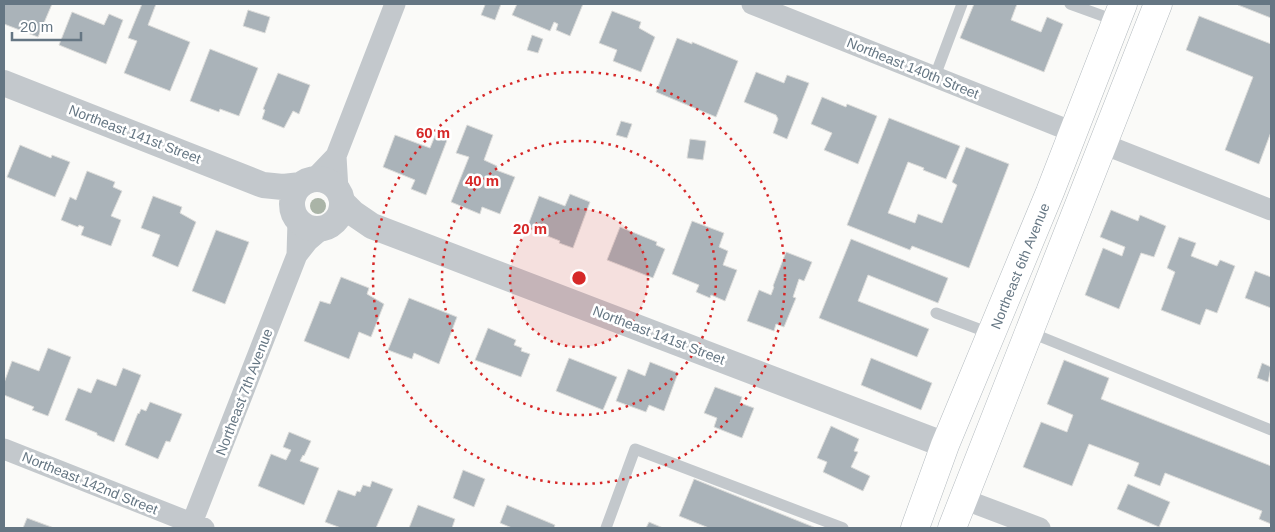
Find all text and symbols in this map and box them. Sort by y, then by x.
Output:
scale bar [12,10,81,42]
text: 20 m [20,18,53,35]
street label: Northeast 140th Street [845,34,981,102]
street label: Northeast 141st Street [67,101,203,167]
text: 60 m [416,124,450,141]
text: 40 m [465,172,499,189]
street label: Northeast 6th Avenue [987,201,1053,331]
text: 20 m [513,220,547,237]
centre of rings [570,269,588,287]
street label: Northeast 141st Street [591,302,727,368]
street label: Northeast 7th Avenue [212,326,276,458]
street label: Northeast 142nd Street [20,448,160,518]

